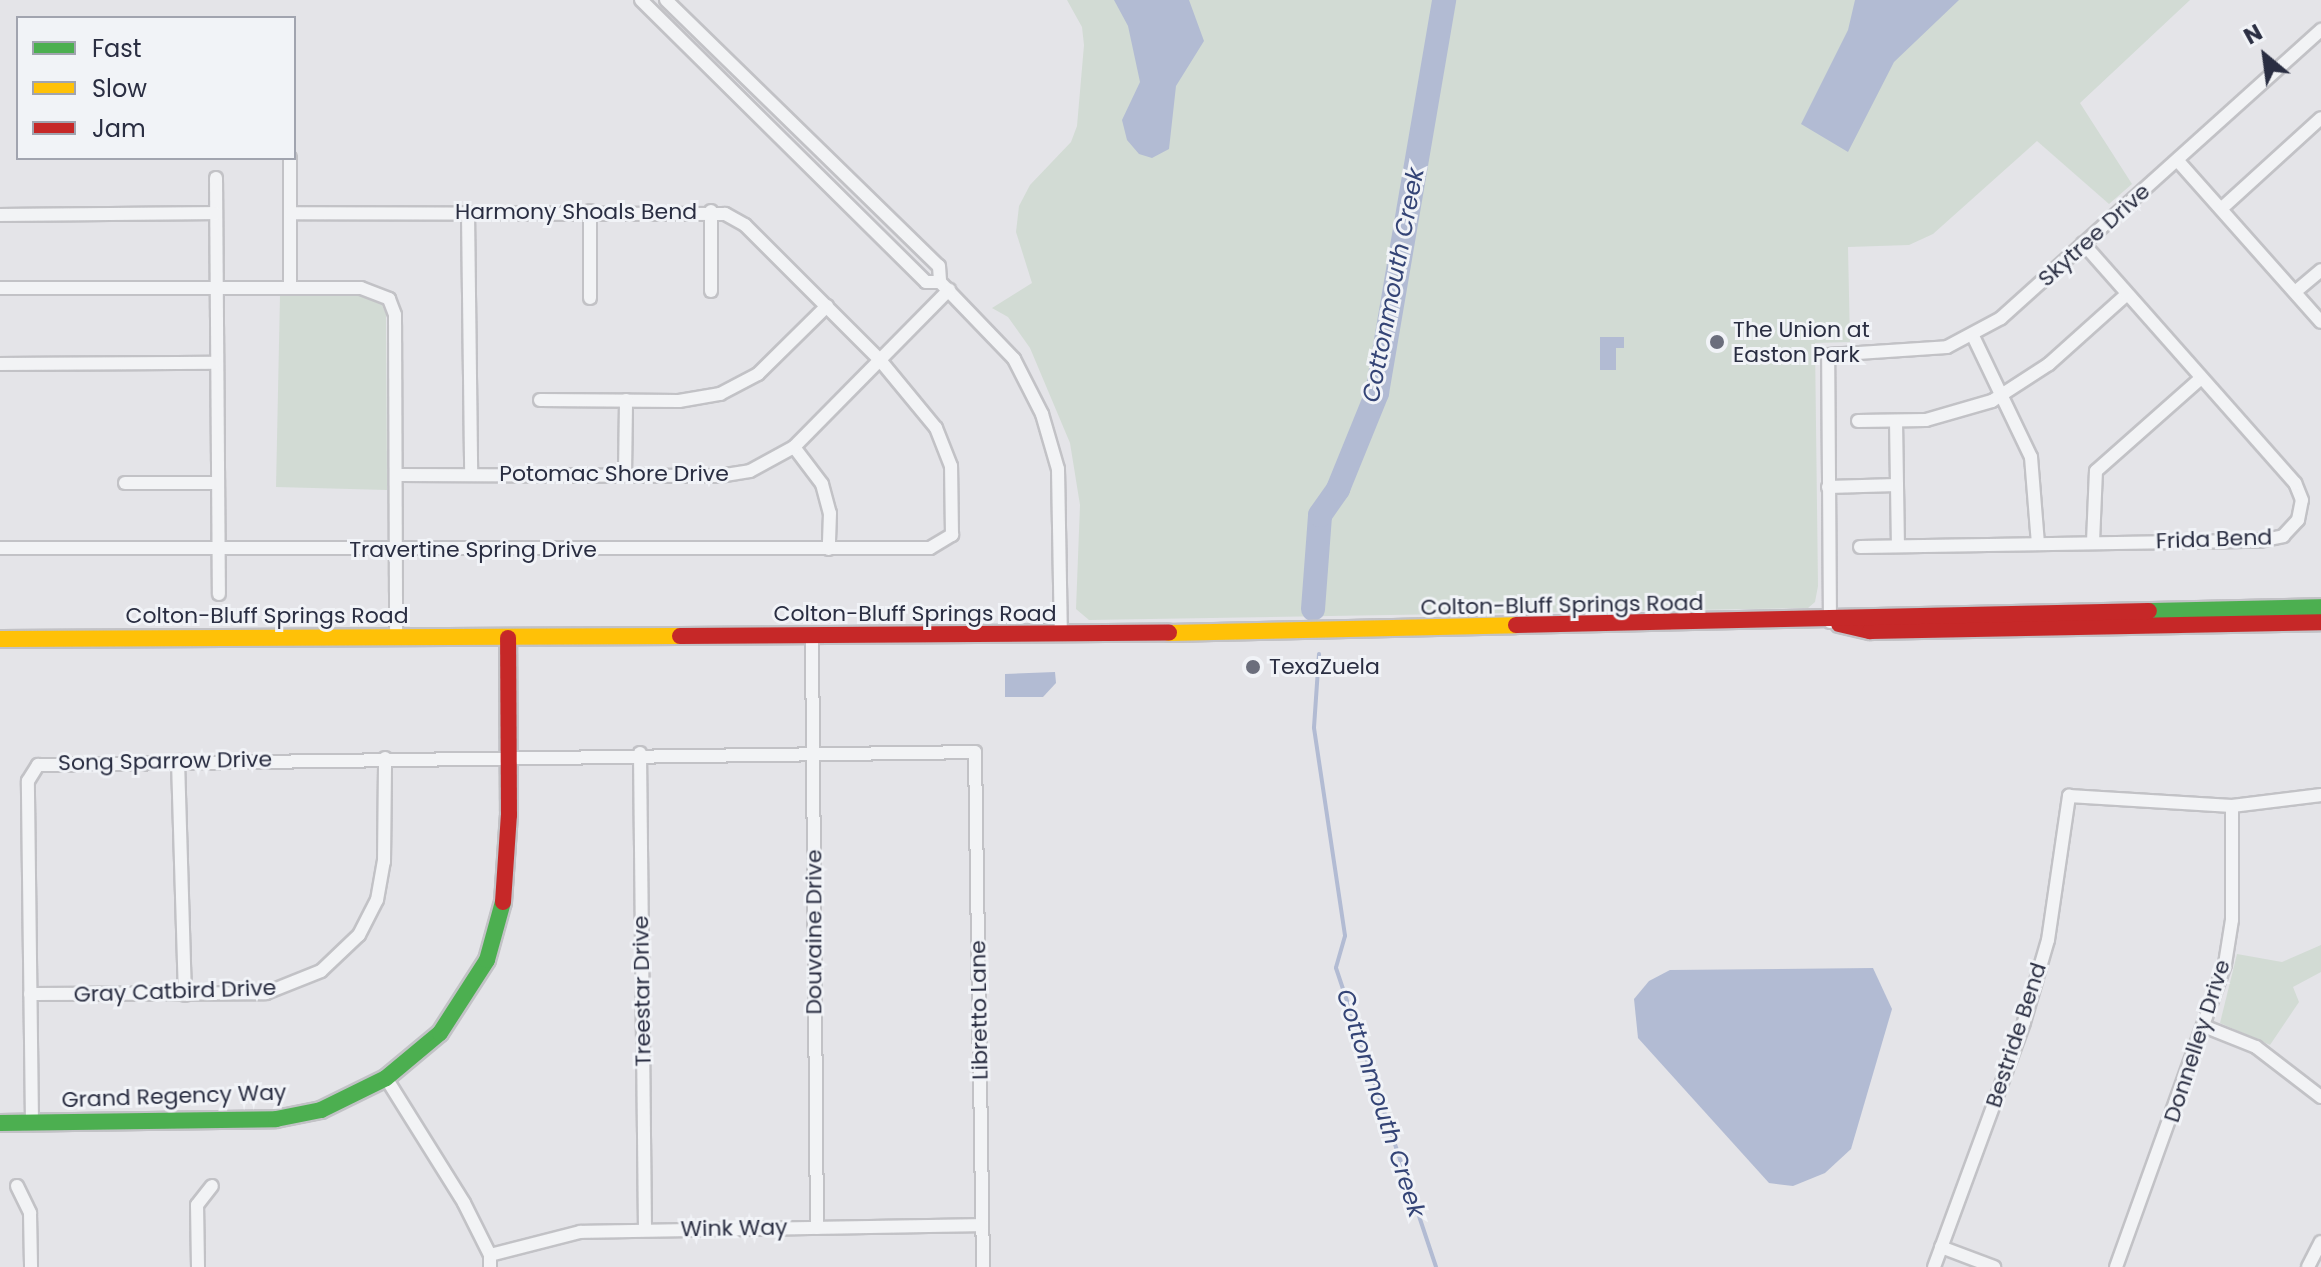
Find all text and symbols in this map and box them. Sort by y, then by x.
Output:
legend [16,16,296,160]
north arrow [2225,16,2305,96]
text: N [2238,17,2268,52]
text: Fast [92,32,142,65]
text: Slow [92,72,147,105]
text: Jam [92,112,146,145]
water label: Cottonmouth Creek [1356,165,1430,405]
street label: Skytree Drive [2033,178,2155,292]
street label: Harmony Shoals Bend [455,199,697,225]
place label: The Union at Easton Park [1733,316,1870,368]
marker: The Union at Easton Park [1708,333,1726,351]
street label: Potomac Shore Drive [499,461,729,487]
street label: Frida Bend [2155,524,2273,554]
street label: Travertine Spring Drive [349,537,597,563]
street label: Colton-Bluff Springs Road [1420,589,1704,621]
street label: Colton-Bluff Springs Road [773,601,1057,627]
street label: Colton-Bluff Springs Road [125,603,409,629]
place label: TexaZuela [1269,654,1380,680]
marker: TexaZuela [1244,658,1262,676]
street label: Song Sparrow Drive [58,746,272,776]
street label: Douvaine Drive [801,849,827,1015]
street label: Treestar Drive [627,915,657,1067]
street label: Libretto Lane [965,940,993,1080]
street label: Donnelley Drive [2158,956,2236,1126]
street label: Bestride Bend [1980,959,2052,1111]
street label: Gray Catbird Drive [73,974,277,1008]
water label: Cottonmouth Creek [1330,985,1432,1221]
street label: Grand Regency Way [61,1079,287,1113]
street label: Wink Way [680,1214,788,1242]

